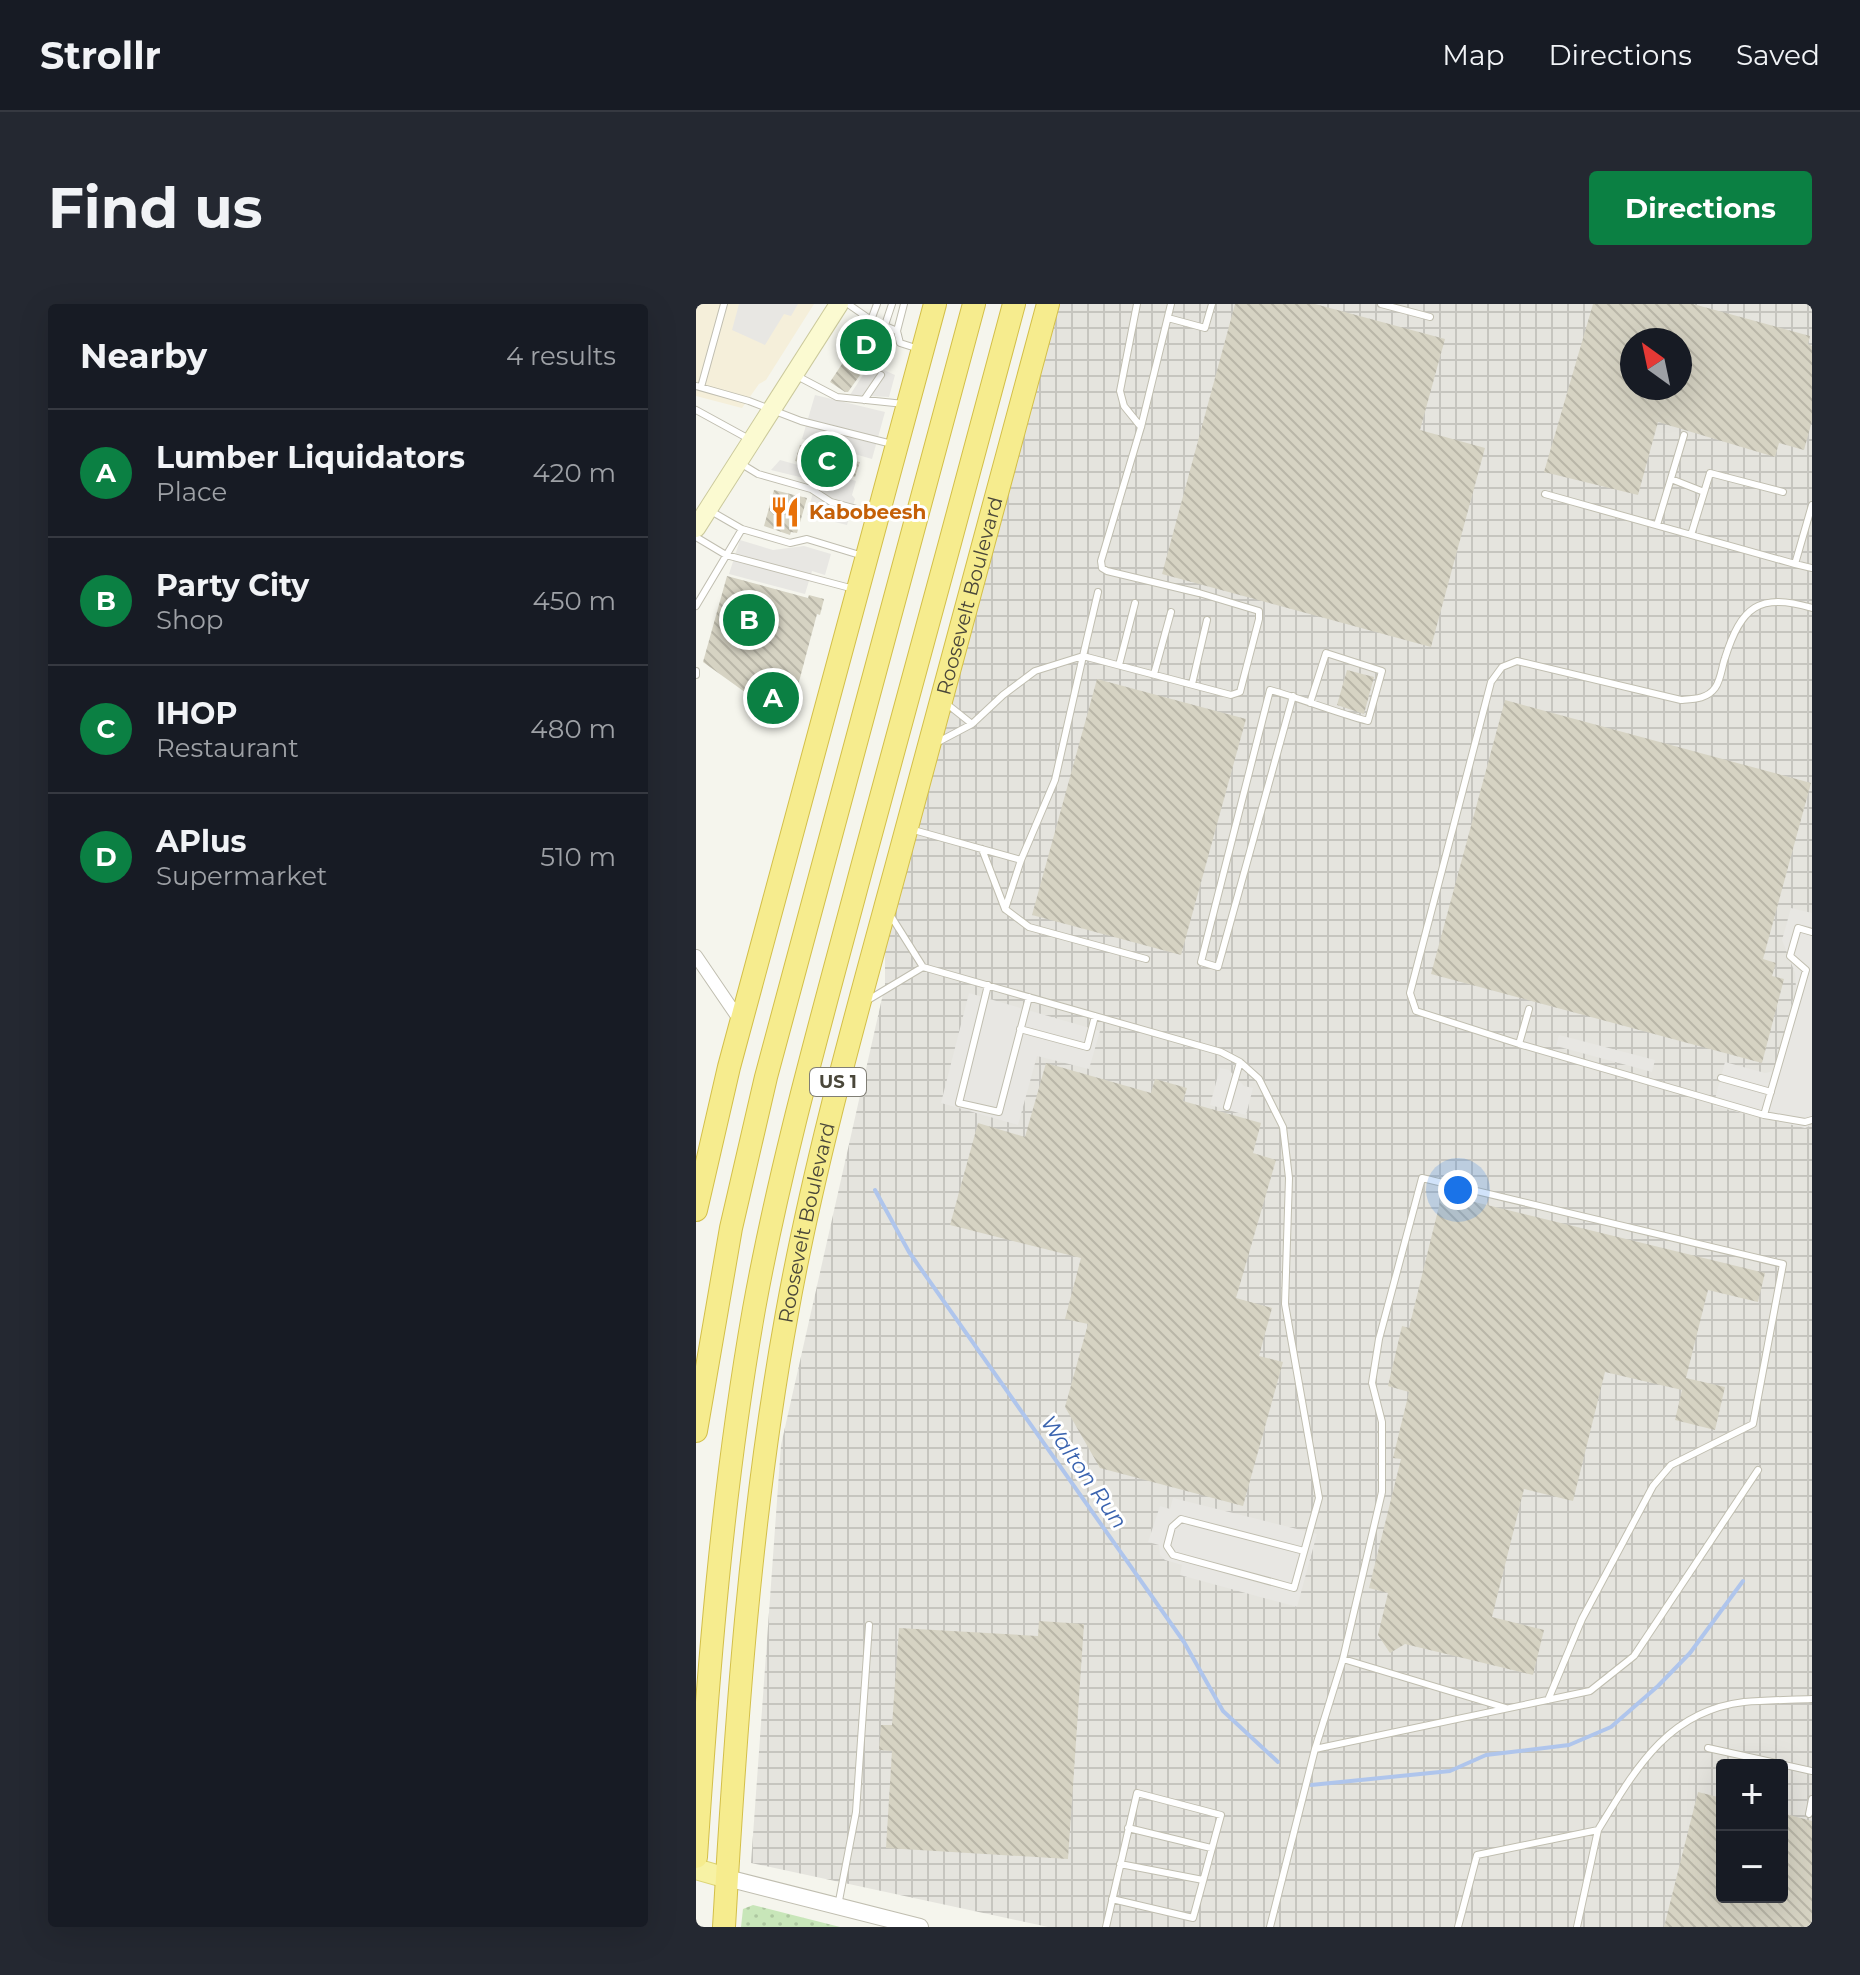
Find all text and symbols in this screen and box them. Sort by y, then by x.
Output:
text: Strollr [40,32,161,79]
text: Map [1442,38,1504,72]
text: Directions [1548,38,1692,72]
text: Saved [1736,38,1820,72]
button: Directions [1589,171,1812,245]
text: Find us [48,174,262,242]
pin: D [840,315,892,375]
north arrow [1620,328,1692,400]
text: Nearby [80,335,207,377]
text: 4 results [506,340,616,372]
pin: C [801,431,853,491]
text: Lumber Liquidators [156,439,465,476]
text: A [96,457,116,489]
text: 420 m [533,457,616,489]
text: Place [156,476,227,508]
street label: Roosevelt Boulevard [931,494,1008,697]
restaurant icon: Kabobeesh [768,495,802,529]
place label: Kabobeesh [809,500,926,524]
text: Party City [156,567,309,604]
text: B [96,585,116,617]
text: 450 m [533,585,616,617]
pin: B [723,590,775,650]
text: Shop [156,604,224,636]
pin: A [747,668,799,728]
text: IHOP [156,695,237,732]
text: C [97,713,115,745]
text: 480 m [530,713,616,745]
text: Restaurant [156,732,299,764]
text: APlus [156,823,247,860]
text: D [95,841,117,873]
text: 510 m [540,841,616,873]
text: Supermarket [156,860,327,892]
road number: US 1 [810,1068,866,1096]
street label: Roosevelt Boulevard [773,1120,840,1325]
your location [1438,1170,1478,1210]
water label: Walton Run [1035,1410,1133,1534]
map controls [1716,1759,1788,1903]
button: + [1716,1759,1788,1831]
button: − [1716,1831,1788,1903]

